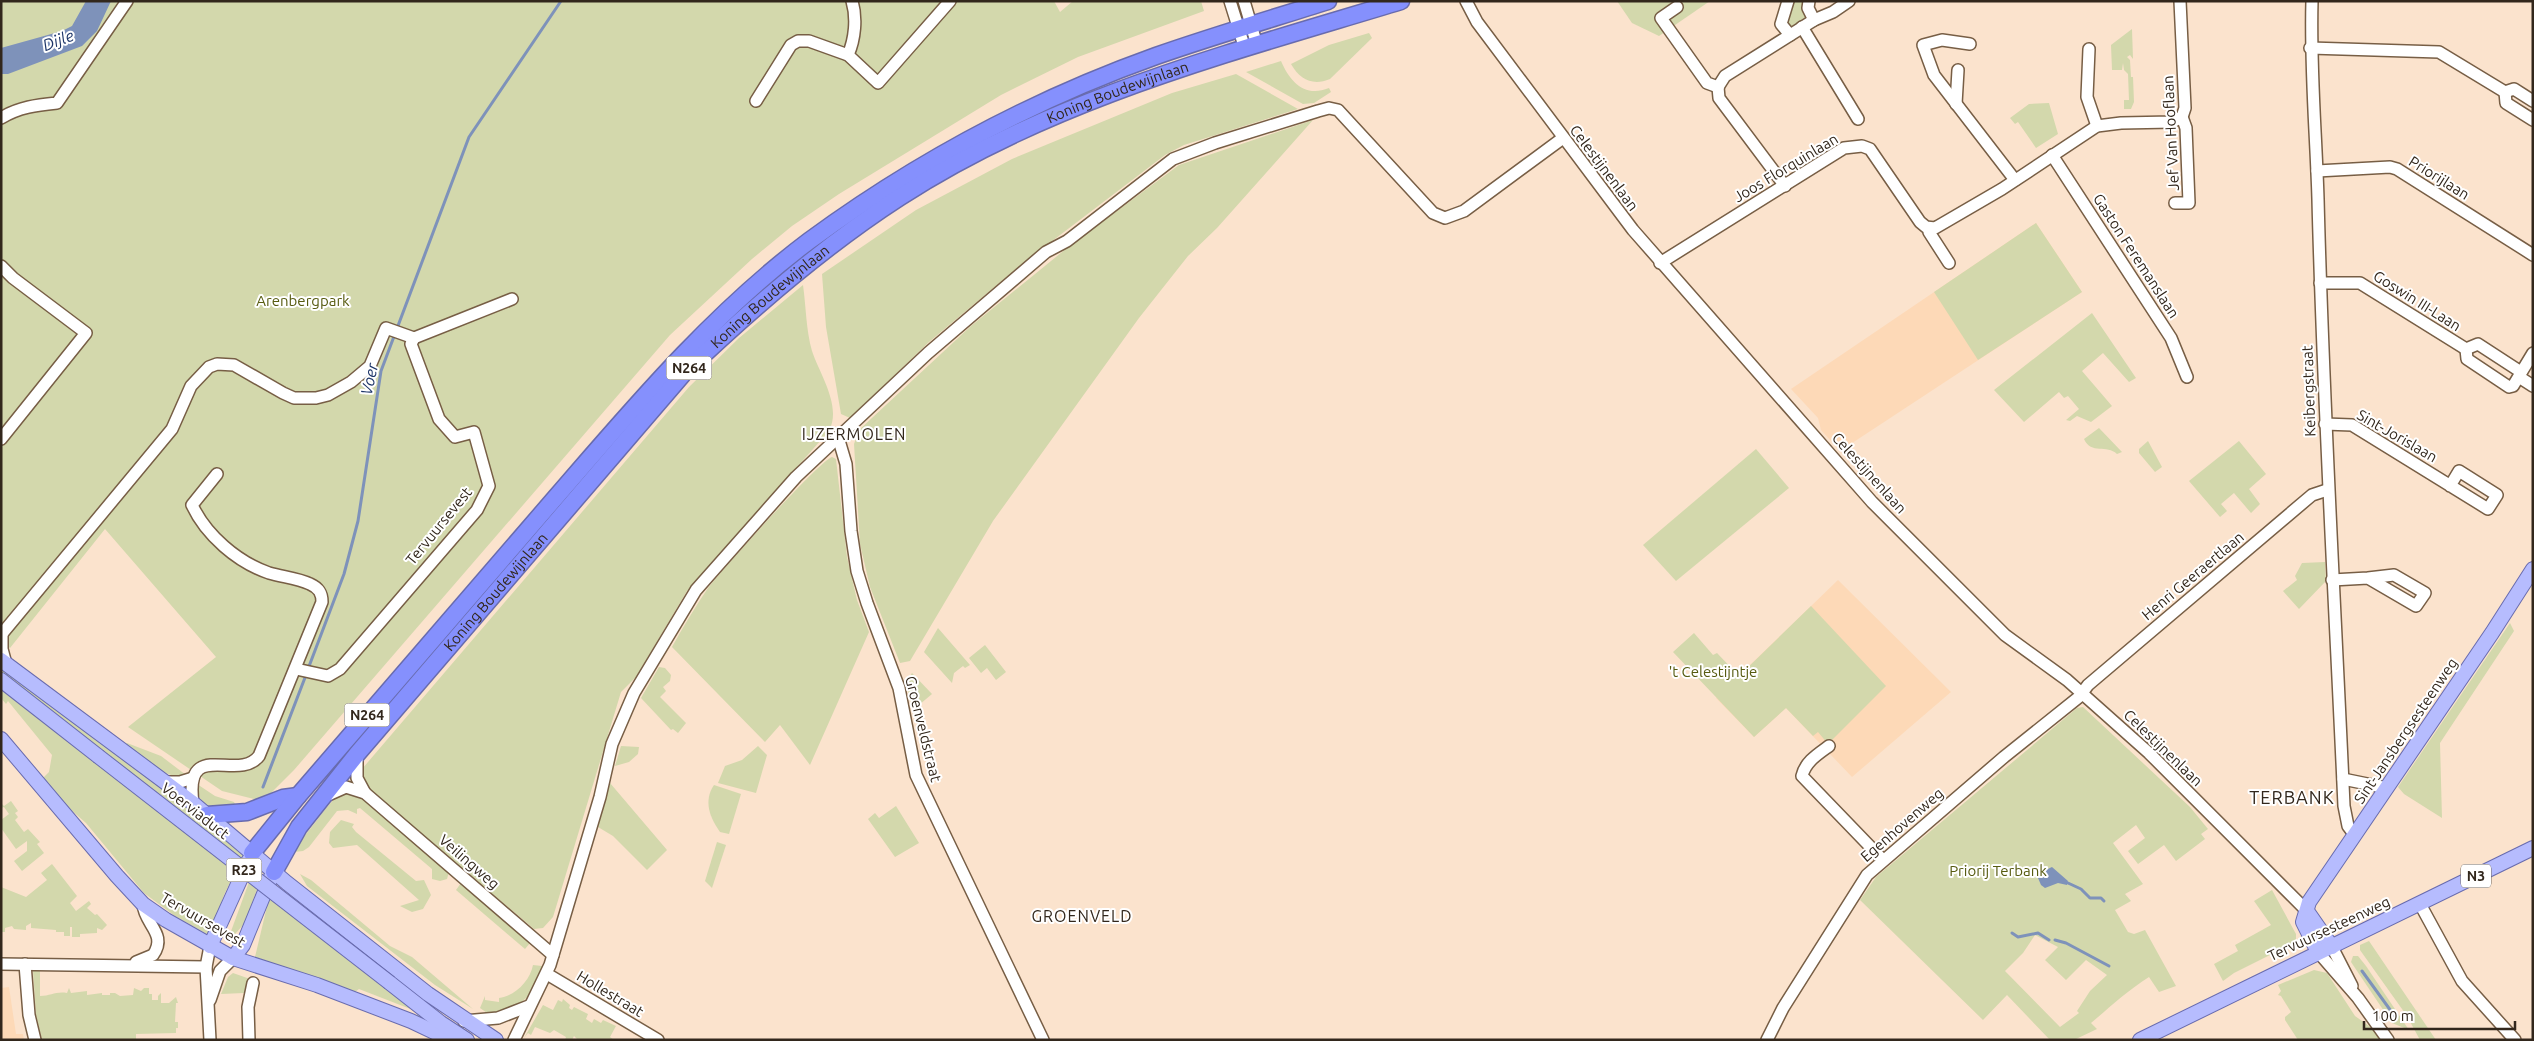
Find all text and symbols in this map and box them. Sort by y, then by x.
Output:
water label: Dijle [40,26,76,54]
street label: Koning Boudewijnlaan [1044,58,1191,126]
street label: Jef Van Hooflaan [2159,75,2182,191]
street label: Celestijnenlaan [1567,122,1642,214]
street label: Joos Florquinlaan [1731,130,1841,205]
street label: Priorijlaan [2406,152,2473,203]
street label: Gaston Feremanslaan [2090,190,2183,321]
street label: Koning Boudewijnlaan [707,241,832,351]
street label: Goswin III-Laan [2370,267,2464,334]
park label: Arenbergpark [256,292,350,309]
street label: Keibergstraat [2298,345,2319,437]
road number: N264 [666,356,712,379]
water label: Voer [357,361,381,397]
street label: Sint-Jorislaan [2354,406,2440,465]
district label: IJZERMOLEN [802,425,906,443]
street label: Celestijnenlaan [1829,429,1910,517]
street label: Tervuursevest [402,483,475,568]
street label: Henri Geeraertlaan [2138,528,2247,623]
street label: Koning Boudewijnlaan [440,529,551,654]
street label: Sint-Jansbergsesteenweg [2350,655,2461,807]
park label: 't Celestijntje [1669,663,1757,680]
street label: Groenveldstraat [902,674,945,784]
road number: N264 [344,704,390,726]
street label: Celestijnenlaan [2120,706,2206,789]
street label: Voerviaduct [158,779,233,842]
street label: Egenhovenweg [1857,784,1946,865]
district label: TERBANK [2249,787,2335,807]
street label: Veilingweg [436,831,503,892]
road number: R23 [226,858,262,882]
park label: Priorij Terbank [1949,862,2047,879]
road number: N3 [2461,864,2491,888]
street label: Tervuursevest [158,888,249,951]
street label: Tervuursesteenweg [2265,893,2393,964]
district label: GROENVELD [1032,907,1132,925]
street label: Hollestraat [574,967,647,1020]
scale bar [2364,998,2515,1030]
text: 100 m [2372,1007,2414,1024]

